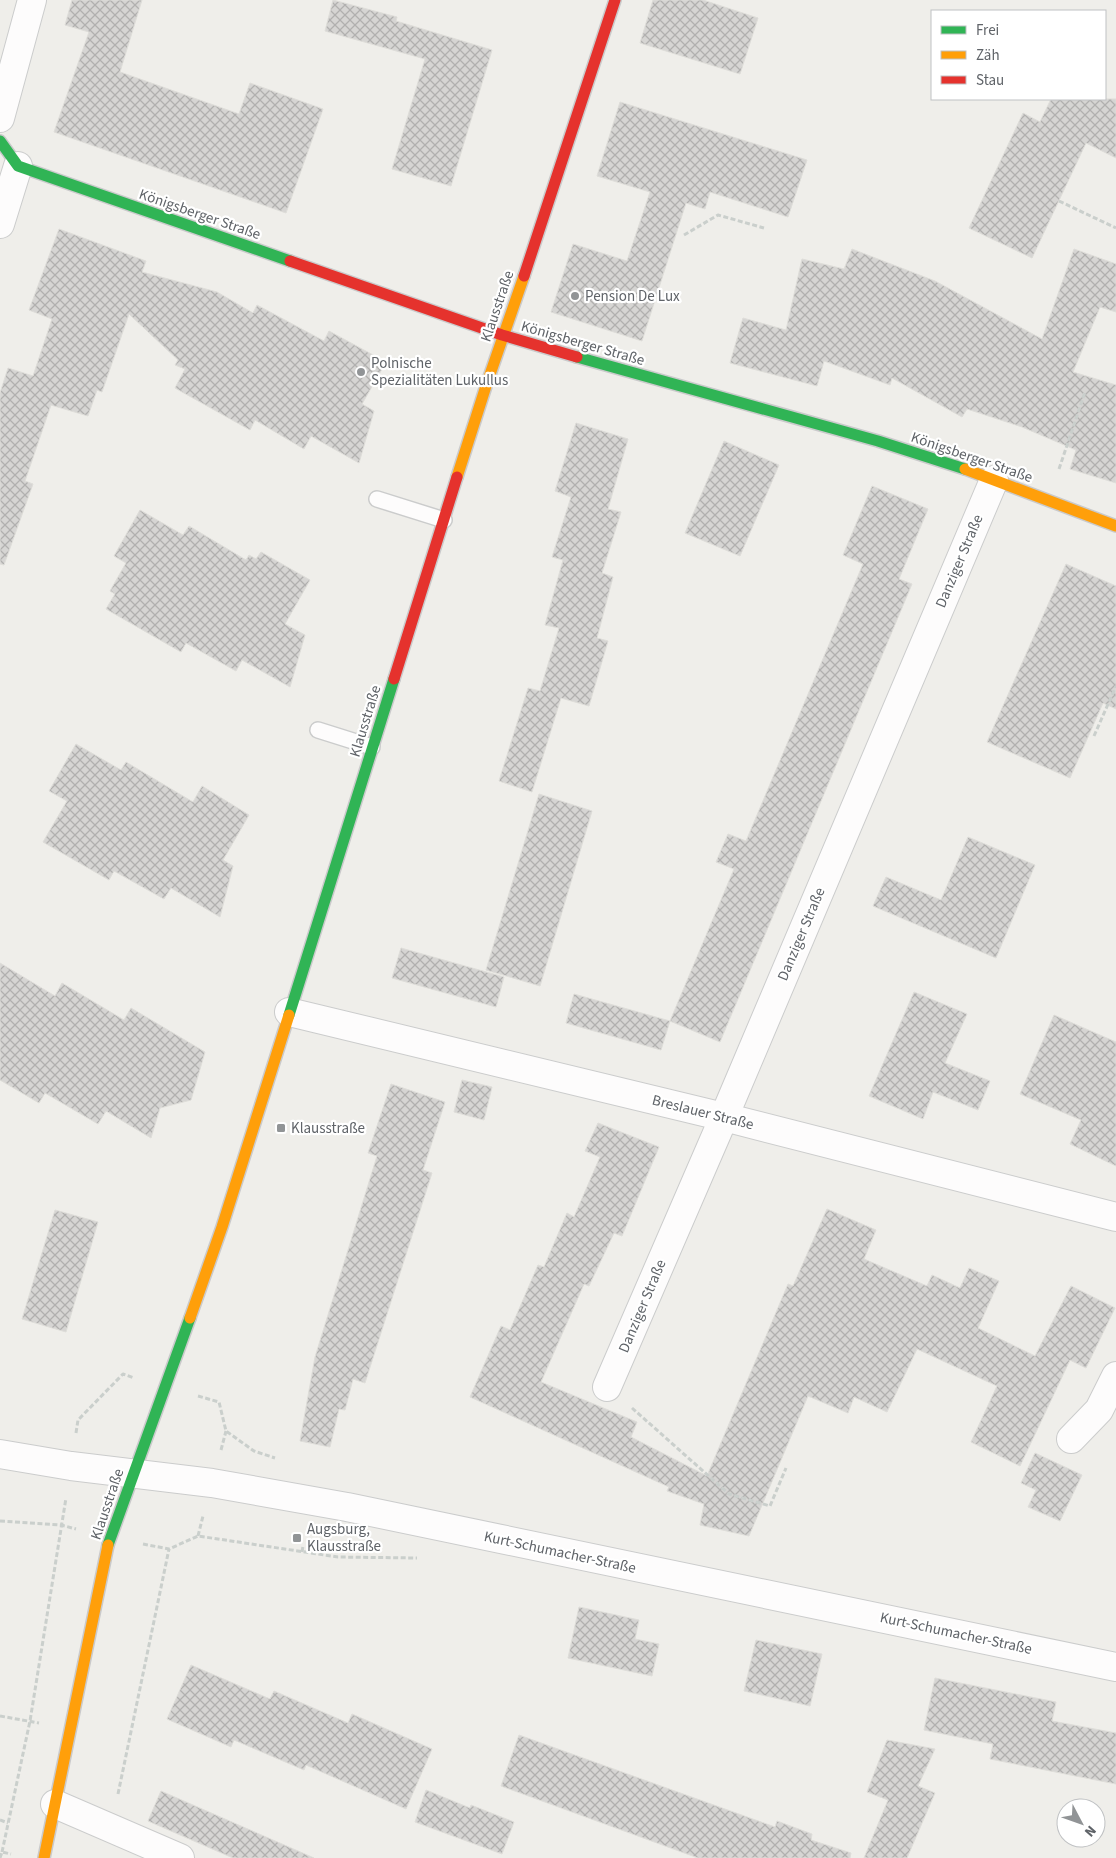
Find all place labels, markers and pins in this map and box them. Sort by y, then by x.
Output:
place label: Pension De Lux [585,286,680,307]
marker: Pension De Lux [569,290,581,302]
place label: Polnische Spezialitäten Lukullus [371,353,508,391]
marker: Polnische Spezialitäten Lukullus [355,366,367,378]
place label: Klausstraße [291,1118,365,1139]
marker: Klausstraße [275,1122,287,1134]
place label: Augsburg, Klausstraße [307,1519,381,1557]
marker: Augsburg, Klausstraße [291,1532,303,1544]

